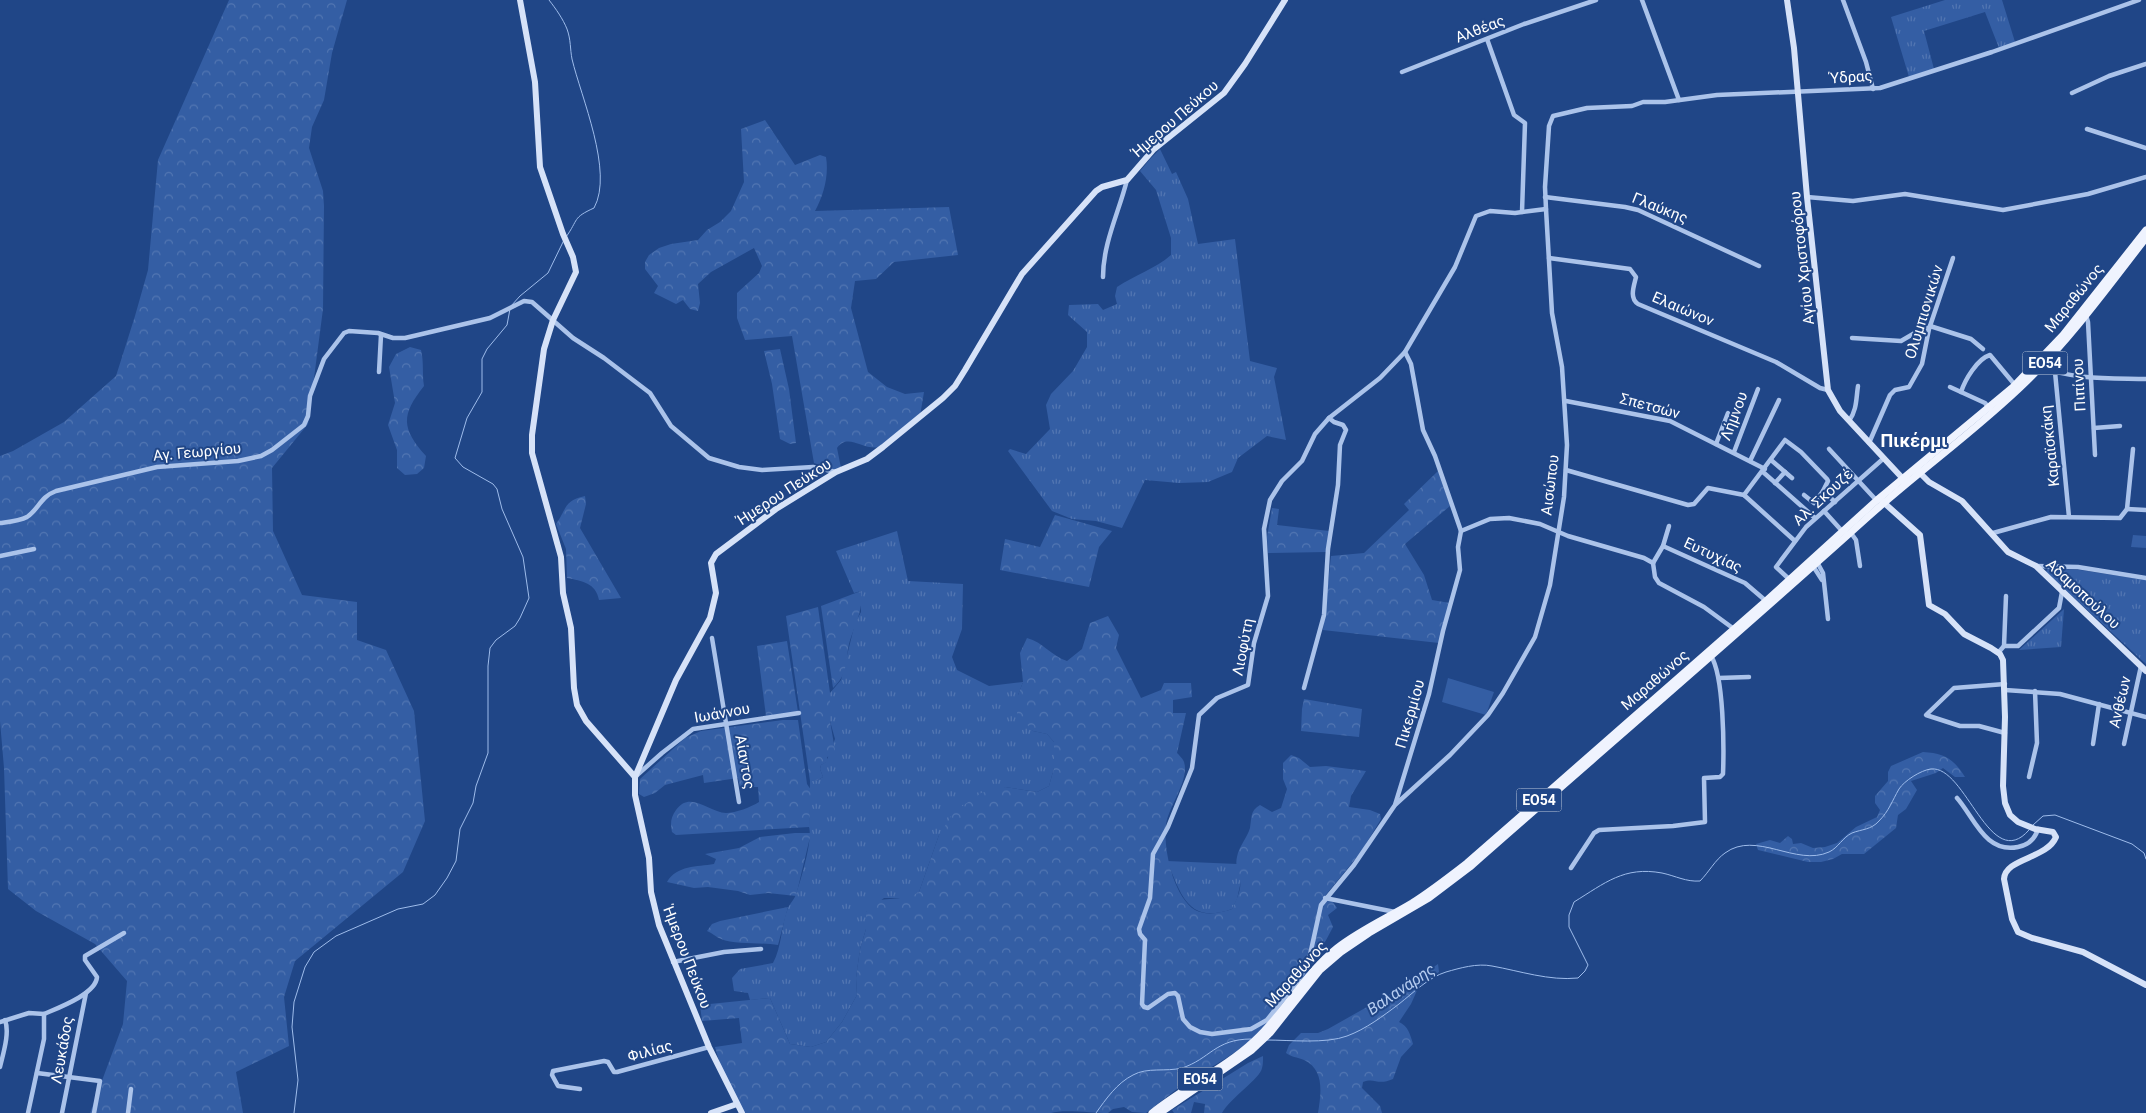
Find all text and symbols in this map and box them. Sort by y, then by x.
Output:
street label: Αλθέας [1453,11,1507,47]
street label: Ύδρας [1827,67,1873,88]
street label: Ήμερου Πεύκου [1127,76,1222,162]
street label: Γλαύκης [1630,189,1690,227]
street label: Αγίου Χριστοφόρου [1786,190,1818,326]
street label: Μαραθώνος [2041,260,2107,336]
street label: Ολυμπιονικών [1901,263,1947,361]
street label: Ελαιώνον [1649,288,1717,330]
road number: ΕΟ54 [2022,352,2068,374]
street label: Πιπίνου [2069,358,2089,412]
street label: Σπετσών [1618,389,1682,423]
street label: Λήμνου [1717,389,1751,443]
street label: Καραϊσκάκη [2037,404,2063,488]
district label: Πικέρμι [1881,430,1947,451]
street label: Αγ. Γεωργίου [152,439,242,465]
street label: Αισώπου [1537,454,1563,516]
street label: Ήμερου Πεύκου [733,455,835,530]
street label: Αλ. Σκουζέ [1789,465,1857,529]
street label: Ευτυχίας [1681,534,1745,576]
street label: Αδαμοπούλου [2042,555,2124,633]
street label: Λιοφύτη [1229,617,1257,677]
street label: Μαραθώνος [1618,646,1692,714]
street label: Ανθέων [2105,674,2135,730]
street label: Πικερμίου [1392,678,1428,750]
street label: Ιωάννου [693,699,751,727]
street label: Αίαντος [731,733,759,791]
road number: ΕΟ54 [1516,788,1562,812]
street label: Ήμερου Πεύκου [659,902,715,1011]
street label: Μαραθώνος [1261,937,1331,1011]
water label: Βαλανάρης [1363,959,1439,1019]
street label: Λευκάδος [47,1015,77,1085]
street label: Φιλίας [626,1036,674,1066]
road number: ΕΟ54 [1178,1068,1222,1090]

